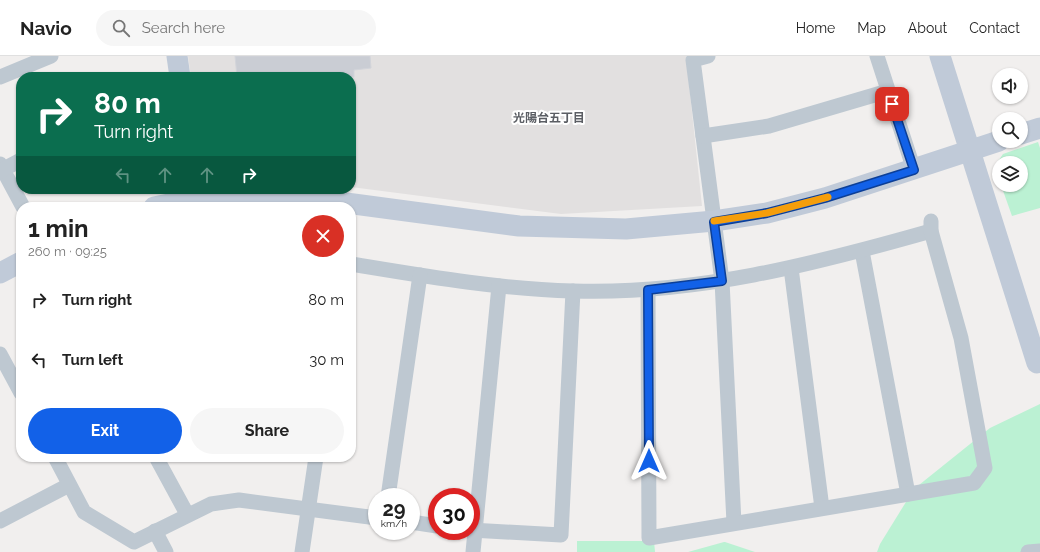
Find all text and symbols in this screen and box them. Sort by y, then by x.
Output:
search box [96,10,376,46]
text: Navio [20,17,72,39]
icon: search [110,17,132,39]
text: Search here [142,19,225,37]
text: Home [796,20,835,36]
text: Map [857,20,886,36]
text: About [908,20,947,36]
text: Contact [969,20,1020,36]
map controls [992,68,1028,192]
button: sound [992,68,1028,104]
text: 80 m [94,87,161,120]
pin [875,87,909,121]
icon: right [28,88,80,140]
icon: arrive [881,93,903,115]
district label: 光陽台五丁目 [513,111,585,125]
button: search [992,112,1028,148]
text: Turn right [94,121,173,142]
button: layers [992,156,1028,192]
icon: left [112,164,134,186]
icon: ahead [154,164,176,186]
icon: ahead [196,164,218,186]
icon: right [238,164,260,186]
text: 1 min [28,214,89,243]
button: close [302,215,344,257]
text: 260 m · 09:25 [28,244,107,259]
icon: right [28,289,50,311]
text: Turn right [62,291,132,309]
text: 80 m [308,291,344,309]
icon: left [28,349,50,371]
text: Turn left [62,351,123,369]
text: 30 m [309,351,344,369]
button: Exit [28,408,182,454]
button: Share [190,408,344,454]
position arrow [628,440,670,482]
speed limit sign: 30 [428,488,480,540]
text: 29 [382,497,406,521]
text: km/h [381,518,407,529]

